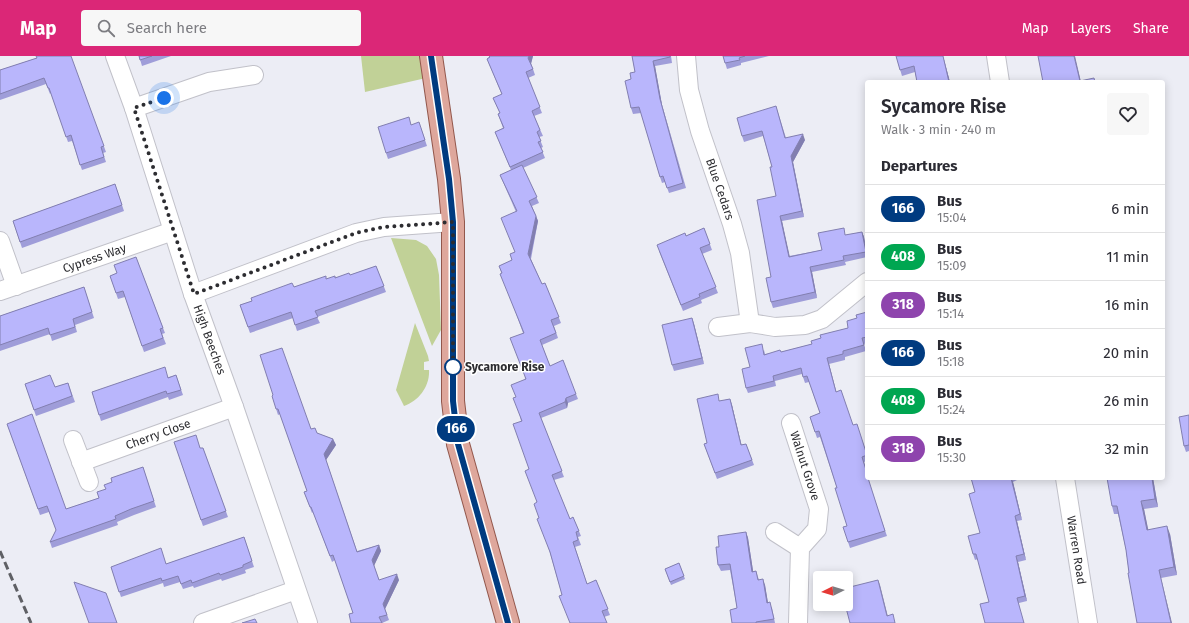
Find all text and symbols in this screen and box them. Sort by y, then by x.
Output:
search box [81,10,361,46]
text: Map [20,17,57,40]
icon: search [95,17,117,39]
text: Search here [127,19,207,37]
text: Map [1022,20,1048,37]
text: Layers [1070,20,1111,37]
text: Share [1133,20,1169,37]
your location [154,88,174,108]
button: heart [1107,93,1149,135]
text: Sycamore Rise [881,95,1006,118]
text: Walk · 3 min · 240 m [881,122,996,137]
street label: Blue Cedars [703,156,737,222]
text: Departures [881,157,958,175]
text: Bus [937,192,962,210]
text: 166 [892,200,914,217]
text: 6 min [1111,200,1149,218]
text: 15:04 [937,210,966,225]
text: Bus [937,240,962,258]
street label: Cypress Way [61,241,128,276]
text: 408 [891,248,915,265]
text: 11 min [1106,248,1149,266]
text: 15:09 [937,258,966,273]
text: Bus [937,288,962,306]
text: 318 [892,296,914,313]
text: 16 min [1105,296,1149,314]
street label: High Beeches [190,303,229,377]
text: 15:14 [937,306,964,321]
text: Bus [937,336,962,354]
text: 166 [892,344,914,361]
text: 20 min [1103,344,1149,362]
text: 15:18 [937,354,965,369]
marker: Sycamore Rise [444,358,462,376]
place label: Sycamore Rise [465,360,545,374]
text: Bus [937,384,962,402]
text: 408 [891,392,915,409]
text: 26 min [1104,392,1149,410]
text: 15:24 [937,402,965,417]
street label: Cherry Close [124,416,192,452]
line badge: 166 [433,416,479,442]
text: 166 [445,420,467,437]
street label: Walnut Grove [787,429,823,502]
text: Bus [937,432,962,450]
text: 318 [892,440,914,457]
text: 32 min [1104,440,1149,458]
text: 15:30 [937,450,966,465]
street label: Warren Road [1064,515,1089,586]
north arrow [813,571,853,611]
map controls [813,571,853,611]

